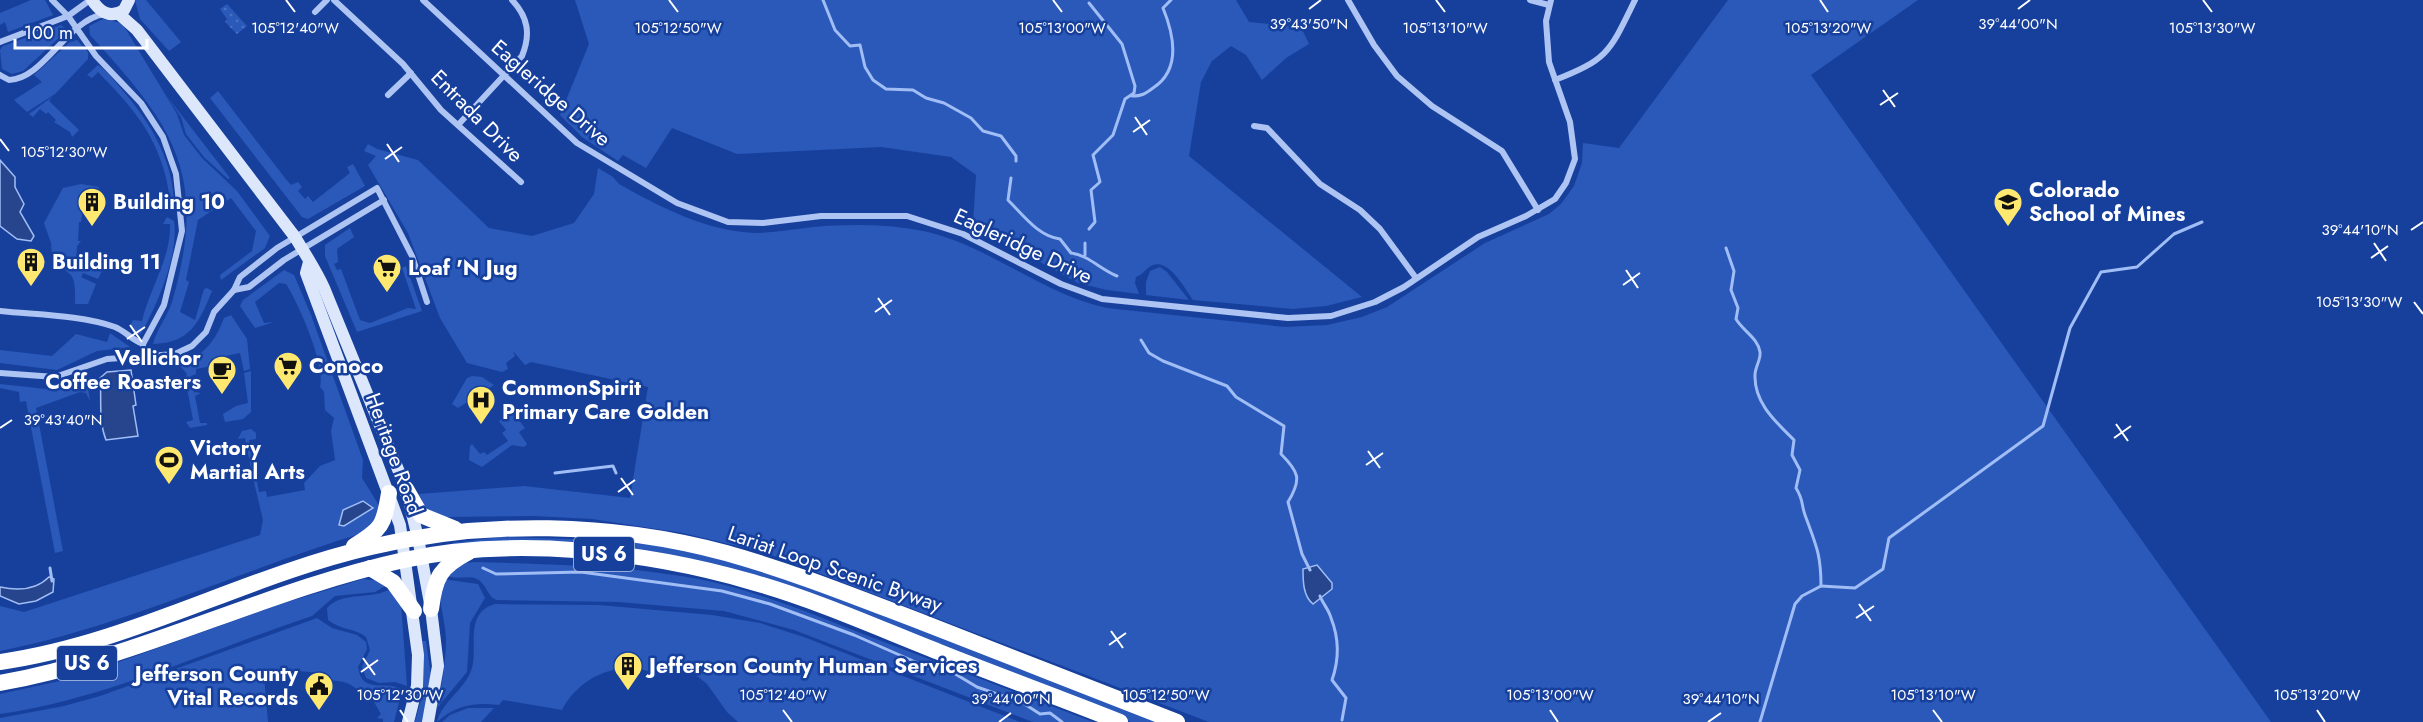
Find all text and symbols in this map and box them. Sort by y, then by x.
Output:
scale bar [15,12,147,50]
text: 39°43'50"N [1270,13,1348,35]
text: 39°44'00"N [1978,13,2058,35]
text: 105°12'40"W [251,17,339,39]
text: 105°12'50"W [634,17,722,39]
text: 105°13'00"W [1018,17,1106,39]
text: 105°13'10"W [1402,17,1488,39]
text: 105°13'20"W [1785,17,1872,39]
text: 105°13'30"W [2169,17,2255,39]
text: 100 m [24,20,73,46]
street label: Eagleridge Drive [485,33,617,154]
street label: Entrada Drive [424,63,530,169]
text: 105°12'30"W [21,141,108,163]
place label: Colorado School of Mines [2029,175,2186,229]
building icon: Building 10 [76,186,108,228]
school or university icon: Colorado School of Mines [1992,186,2024,228]
place label: Building 10 [113,187,225,217]
street label: Eagleridge Drive [949,201,1097,291]
text: 39°44'10"N [2321,219,2399,241]
building icon: Building 11 [15,246,47,288]
place label: Building 11 [52,247,161,277]
supermarket icon: Loaf 'N Jug [371,252,403,294]
place label: Loaf 'N Jug [408,253,518,283]
text: 105°13'30"W [2316,291,2402,313]
place label: Vellichor Coffee Roasters [45,343,201,397]
supermarket icon: Conoco [272,350,304,392]
place label: Conoco [309,351,383,381]
cafe icon: Vellichor Coffee Roasters [206,354,238,396]
place label: CommonSpirit Primary Care Golden [502,373,709,427]
hospital icon: CommonSpirit Primary Care Golden [465,384,497,426]
street label: Heritage Road [358,389,430,519]
text: 39°43'40"N [24,409,102,431]
place label: Victory Martial Arts [189,433,305,487]
sports icon: Victory Martial Arts [153,444,185,486]
street label: Lariat Loop Scenic Byway [724,518,947,620]
road number: US 6 [574,537,634,571]
road number: US 6 [57,646,117,680]
building icon: Jefferson County Human Services [612,650,644,692]
place label: Jefferson County Human Services [645,651,978,681]
place label: Jefferson County Vital Records [131,659,299,713]
public building icon: Jefferson County Vital Records [303,670,335,712]
text: 105°12'30"W [357,684,444,706]
text: 105°12'40"W [739,684,827,706]
text: 105°12'50"W [1122,684,1210,706]
text: 105°13'00"W [1506,684,1594,706]
text: 105°13'10"W [1890,684,1976,706]
text: 105°13'20"W [2274,684,2361,706]
text: 39°44'00"N [971,688,1051,710]
text: 39°44'10"N [1682,688,1760,710]

